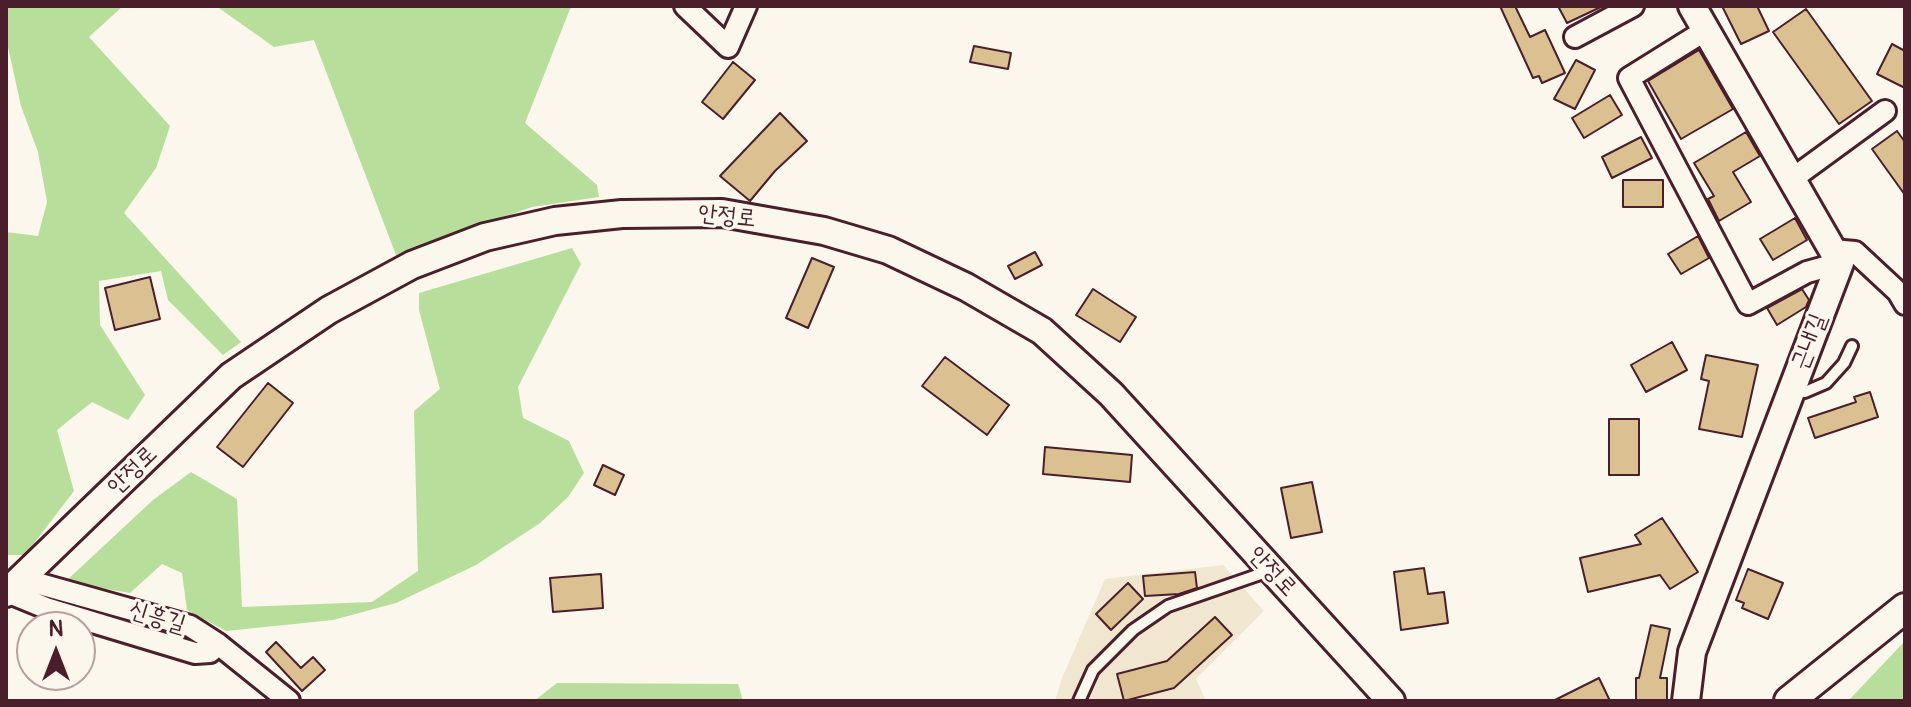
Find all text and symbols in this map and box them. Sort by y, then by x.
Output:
street label: 안정로 [697,200,757,234]
street label: 근내길 [1786,310,1834,374]
street label: 안정로 [102,441,164,501]
street label: 안정로 [1242,541,1302,603]
street label: 신흥길 [125,596,189,640]
north arrow [16,611,96,691]
text: N [49,615,63,643]

